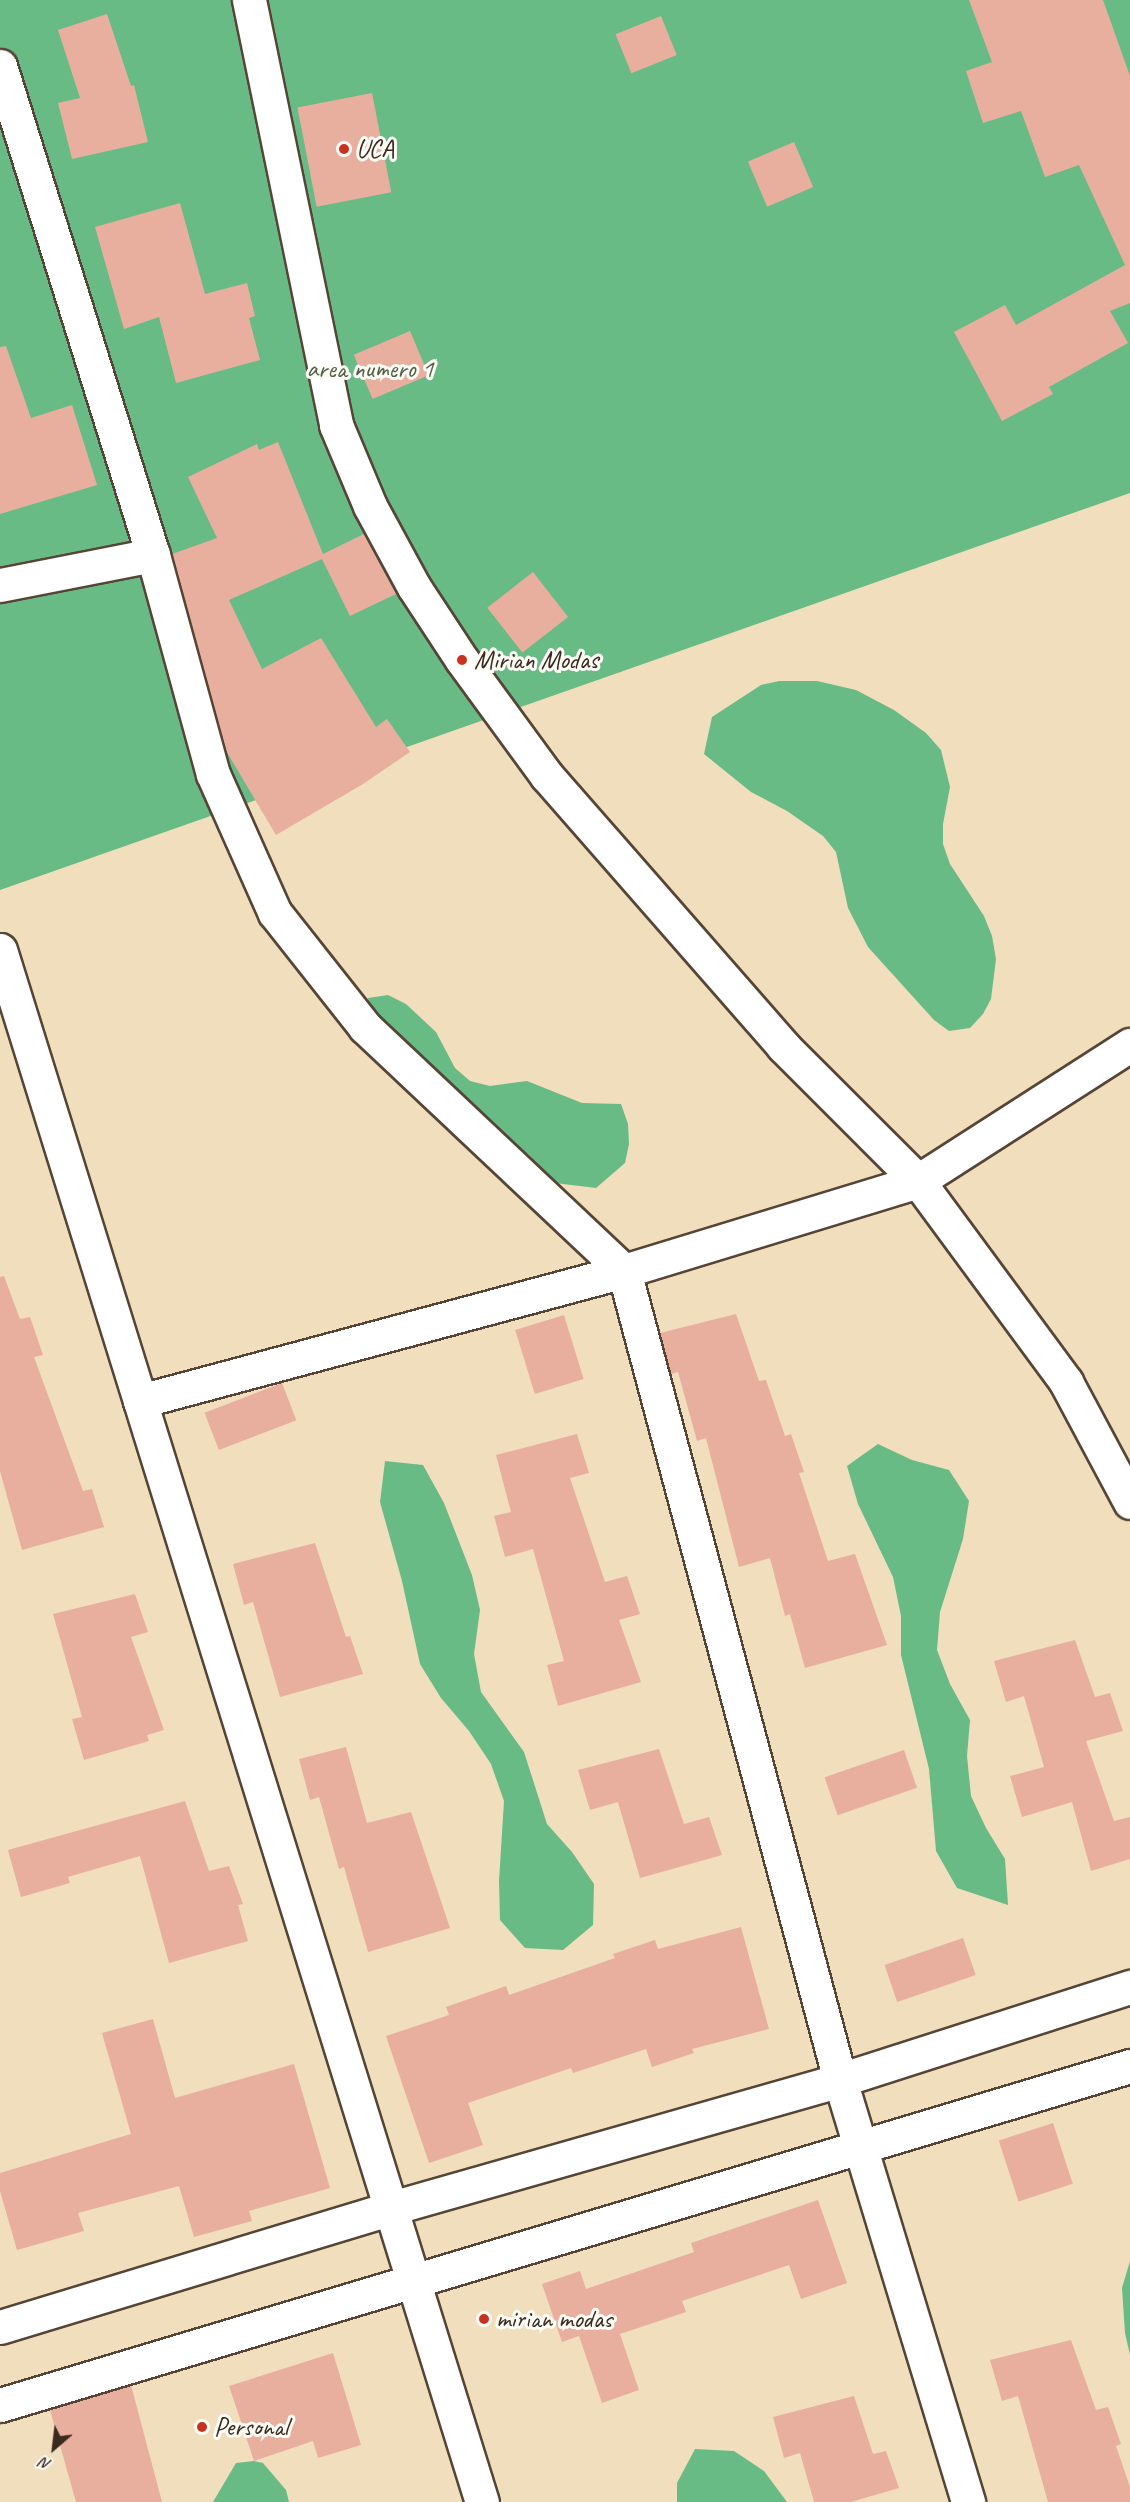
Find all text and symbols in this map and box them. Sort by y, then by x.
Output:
place label: UCA [356,133,394,165]
marker: UCA [337,142,351,156]
park label: area numero 1 [306,353,434,385]
place label: Mirian Modas [474,644,598,676]
marker: Mirian Modas [455,653,469,667]
place label: mirian modas [496,2303,612,2335]
marker: mirian modas [477,2312,491,2326]
place label: Personal [214,2411,288,2443]
north arrow [24,2418,84,2478]
marker: Personal [195,2420,209,2434]
text: N [36,2453,55,2475]

